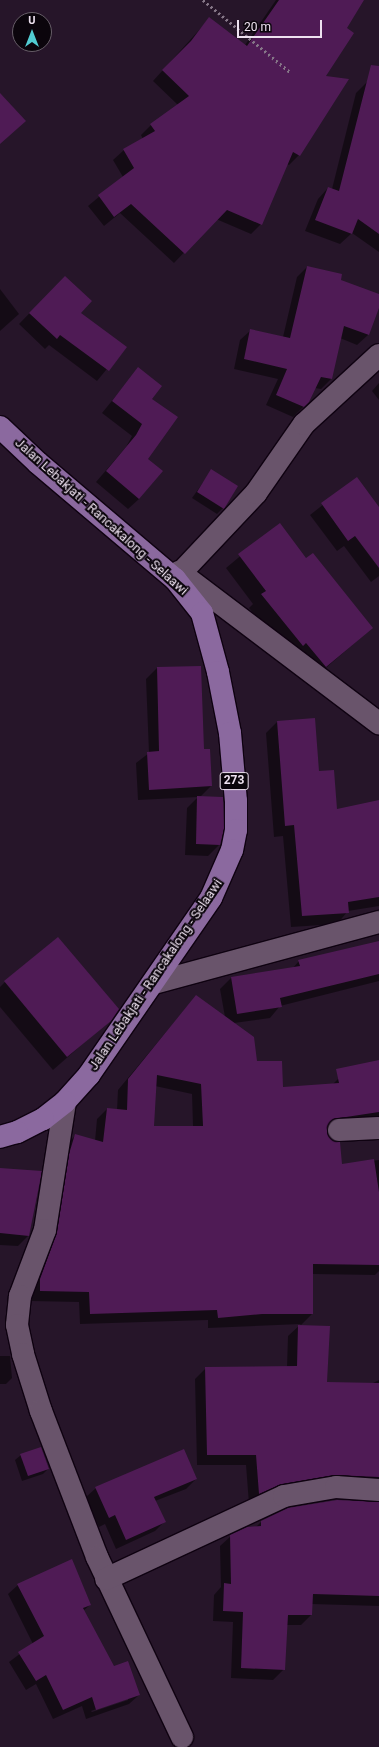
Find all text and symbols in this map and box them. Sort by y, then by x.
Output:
north arrow [12,12,52,52]
scale bar [239,12,324,38]
text: U [28,14,36,27]
text: 20 m [244,20,271,34]
street label: Jalan Lebakjati - Rancakalong - Selaawi [11,435,191,599]
road number: 273 [219,771,249,791]
street label: Jalan Lebakjati - Rancakalong - Selaawi [86,876,226,1074]

